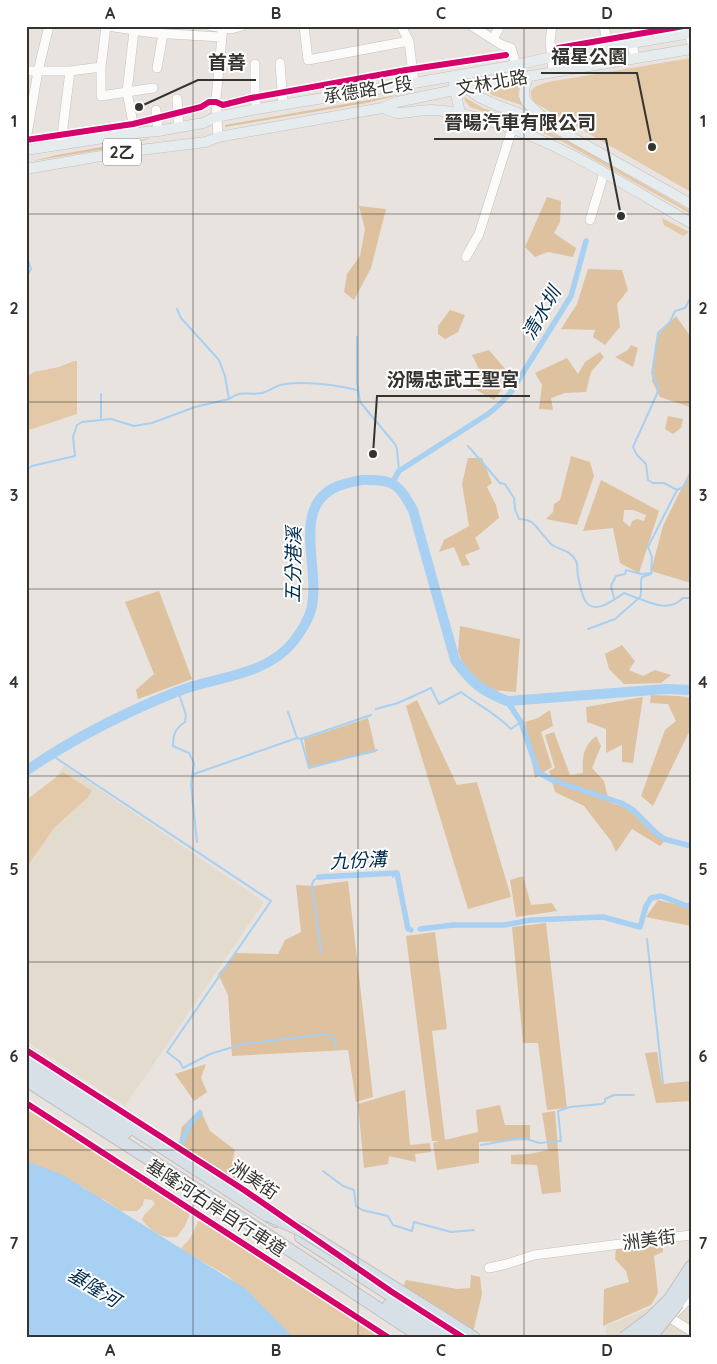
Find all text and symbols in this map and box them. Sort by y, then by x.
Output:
text: A [105,3,116,23]
text: B [271,3,281,23]
text: C [436,3,446,23]
text: D [601,3,613,23]
callout: 福星公園 [541,39,637,73]
text: 福星公園 [551,44,627,68]
callout: 首善 [198,46,256,80]
text: 首善 [208,50,246,74]
street label: 文林北路 [454,65,529,100]
street label: 承德路七段 [322,71,414,108]
callout: 晉暘汽車有限公司 [434,105,606,139]
text: 晉暘汽車有限公司 [444,110,596,134]
text: 1 [11,111,17,131]
text: 1 [700,111,706,131]
road number: 2乙 [103,138,141,166]
water label: 清水圳 [516,280,567,344]
text: 2 [9,298,19,318]
text: 2 [698,298,708,318]
callout: 汾陽忠武王聖宮 [377,362,530,396]
text: 汾陽忠武王聖宮 [386,367,520,391]
text: 3 [10,485,18,505]
text: 3 [699,485,707,505]
water label: 五分港溪 [280,524,306,603]
text: 4 [9,672,19,692]
text: 4 [698,672,708,692]
water label: 九份溝 [329,846,390,873]
text: 5 [9,859,19,879]
text: 5 [698,859,708,879]
text: 6 [10,1046,19,1066]
text: 6 [699,1046,708,1066]
street label: 基隆河右岸自行車道 [142,1154,290,1261]
street label: 洲美街 [225,1155,283,1204]
street label: 洲美街 [621,1225,677,1254]
text: 7 [10,1233,19,1253]
text: 7 [699,1233,708,1253]
water label: 基隆河 [63,1262,128,1314]
text: A [105,1340,116,1360]
text: B [271,1340,281,1360]
text: C [436,1340,446,1360]
text: D [601,1340,613,1360]

